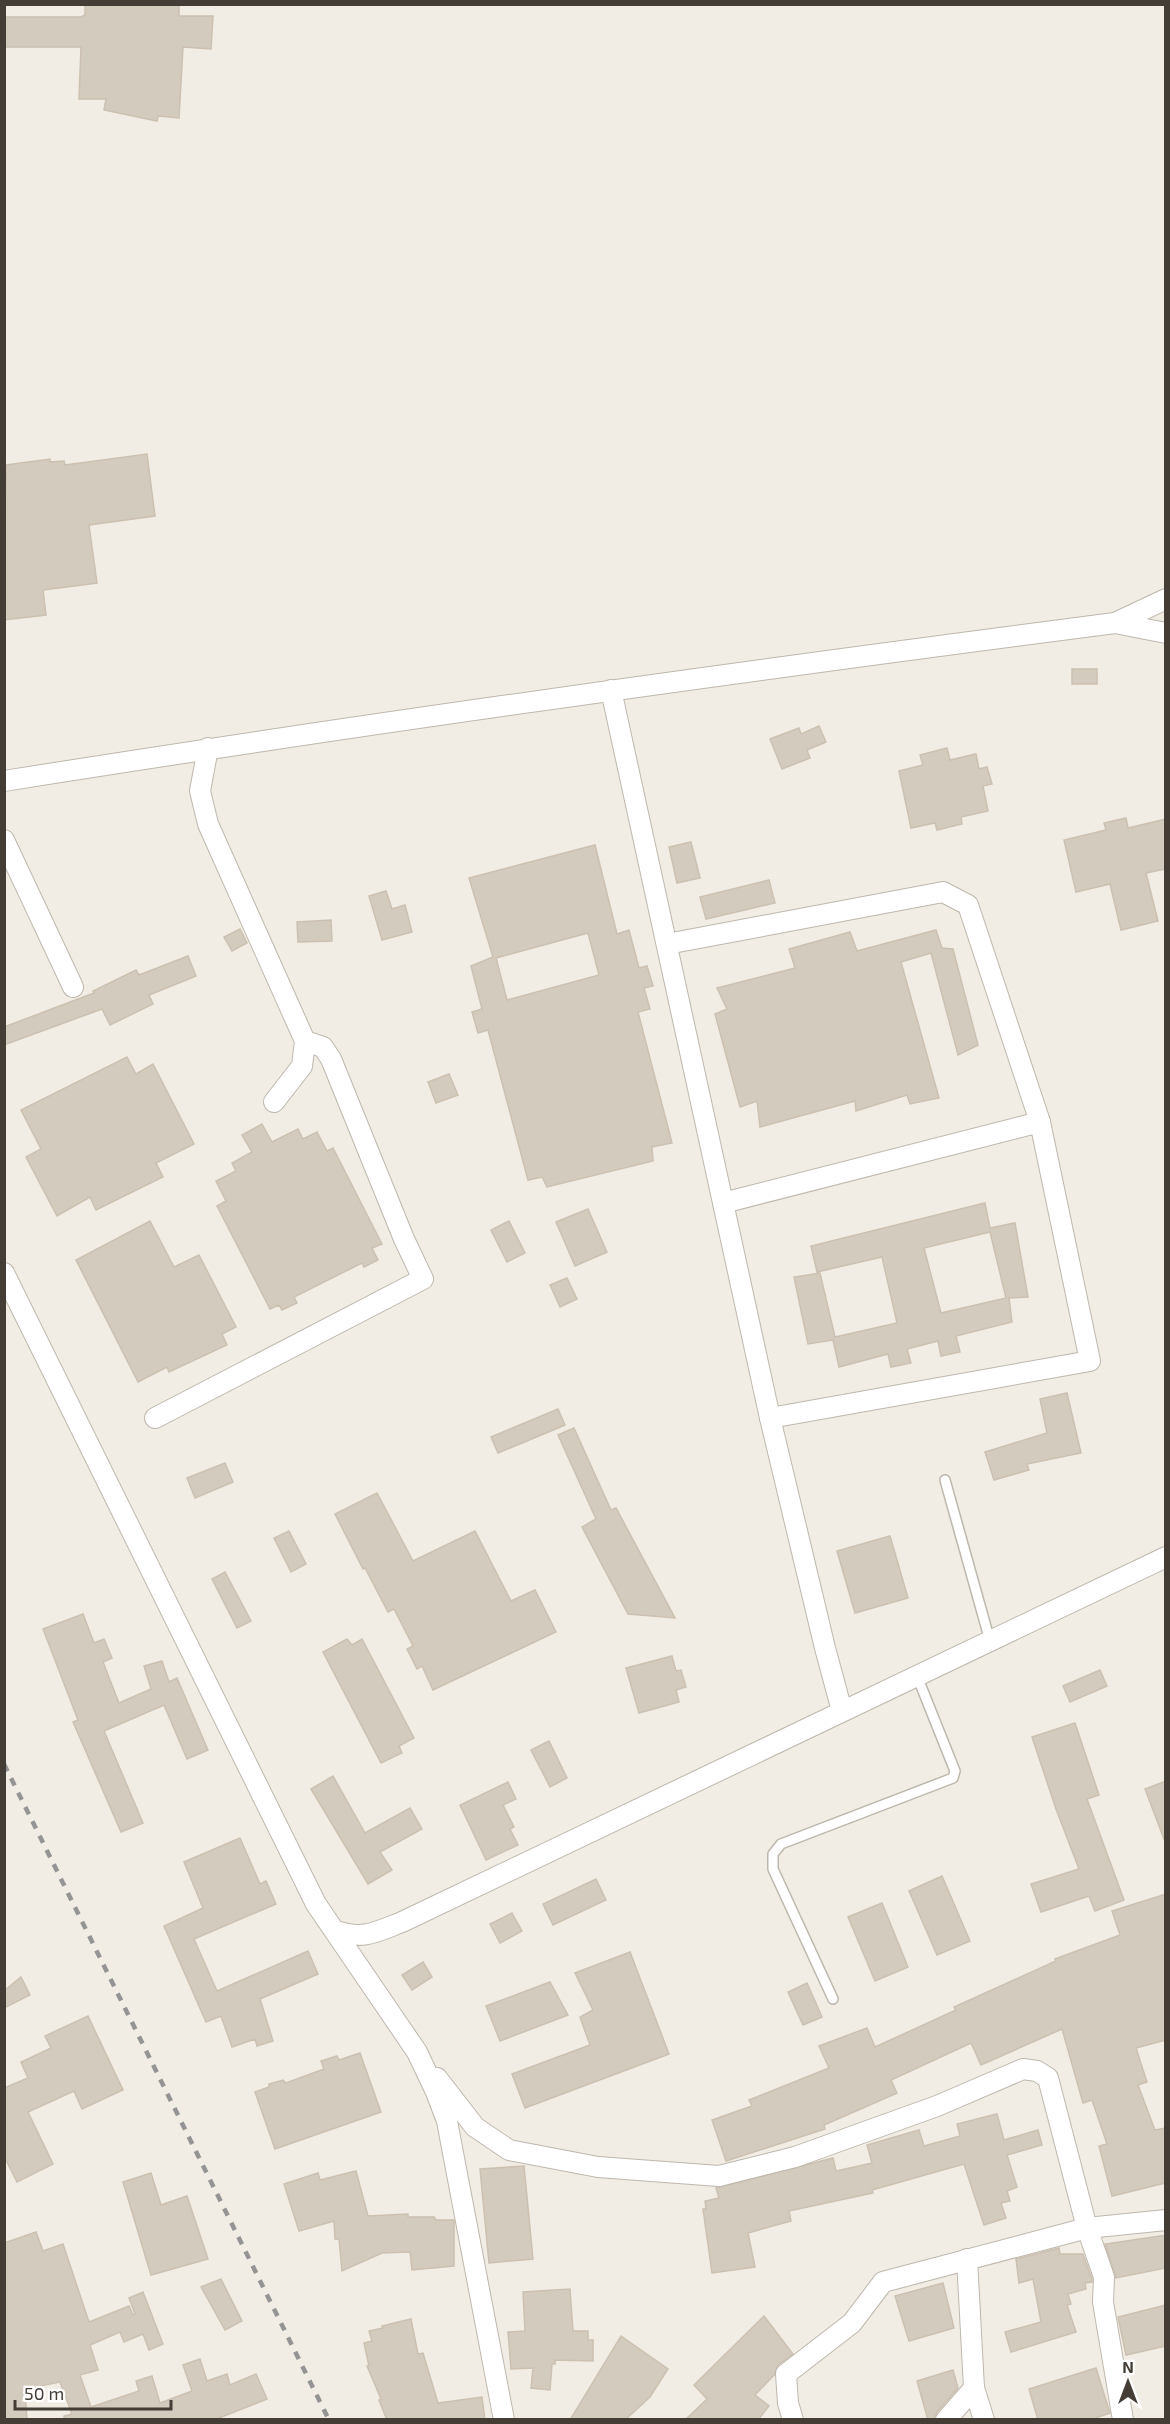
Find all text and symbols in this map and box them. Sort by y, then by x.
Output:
north arrow [1098,2352,1158,2412]
text: N [1122,2357,1134,2376]
scale bar [15,2373,171,2411]
text: 50 m [24,2382,64,2404]

